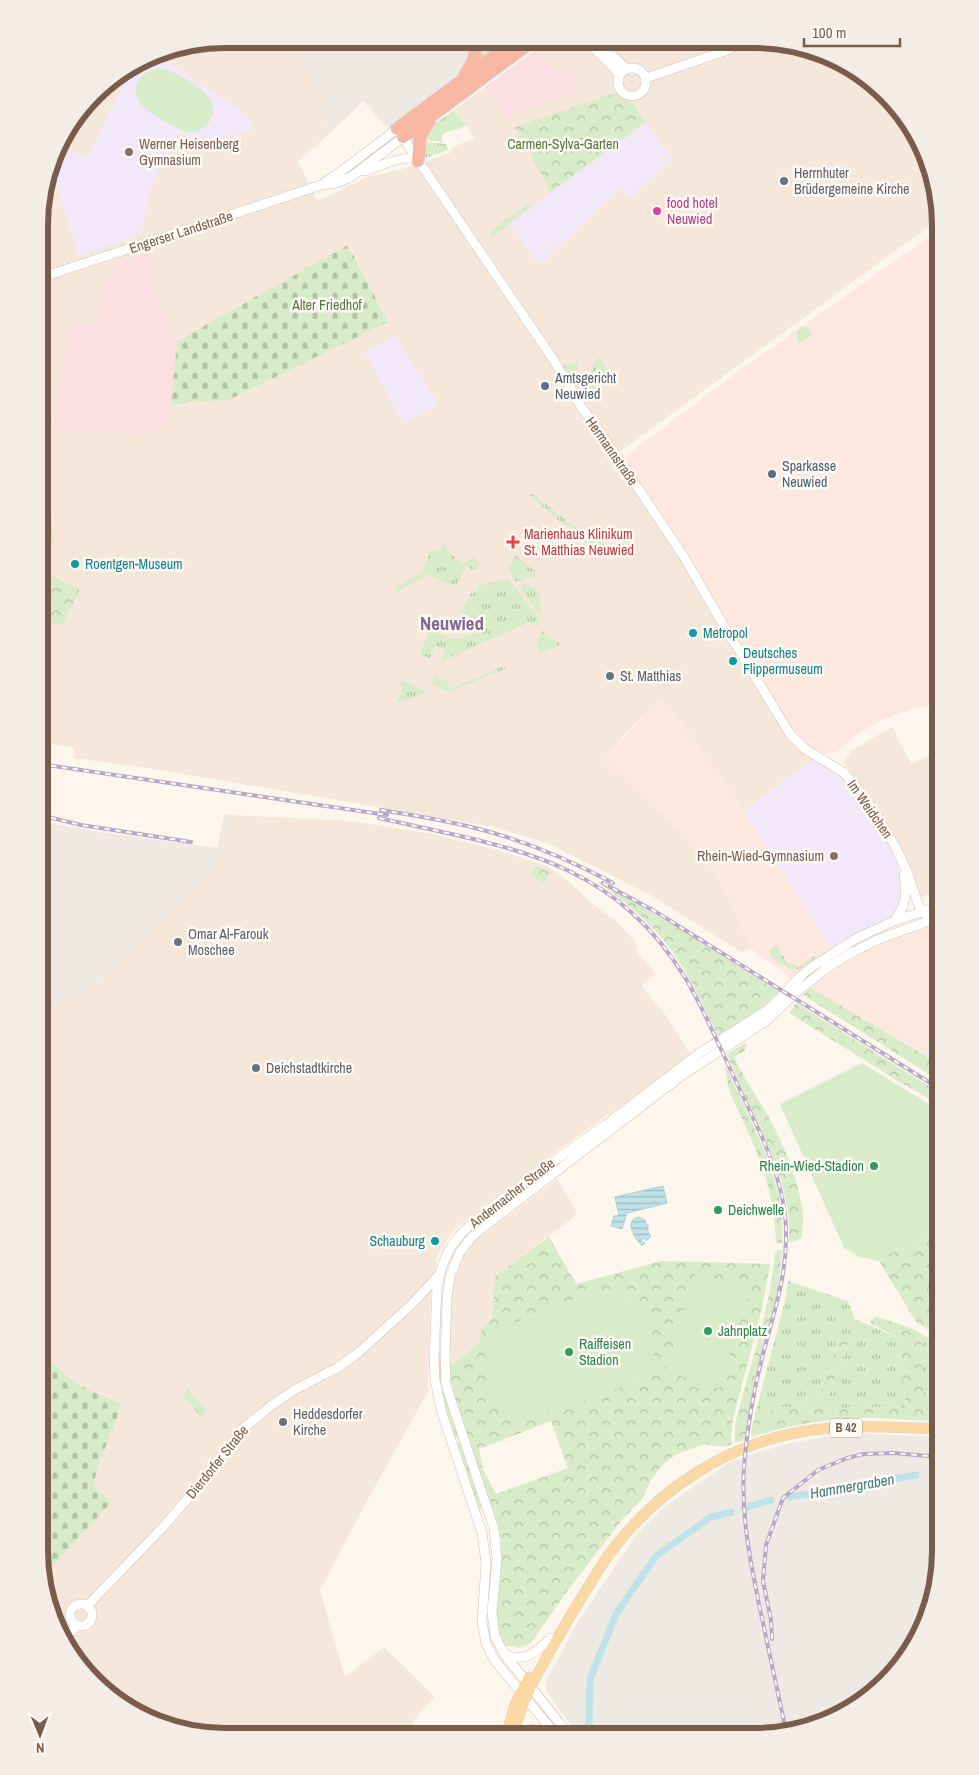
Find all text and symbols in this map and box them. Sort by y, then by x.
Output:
scale bar [804,15,900,47]
text: 100 m [812,22,846,43]
place label: Werner Heisenberg Gymnasium [139,135,240,169]
park label: Carmen-Sylva-Garten [507,135,619,153]
marker: Werner Heisenberg Gymnasium [123,146,135,158]
place label: Herrnhuter Brüdergemeine Kirche [794,164,910,198]
marker: Herrnhuter Brüdergemeine Kirche [778,175,790,187]
place label: food hotel Neuwied [667,194,717,228]
marker: food hotel Neuwied [651,205,663,217]
street label: Engerser Landstraße [127,207,235,257]
park label: Alter Friedhof [291,296,363,314]
place label: Amtsgericht Neuwied [554,369,616,403]
marker: Amtsgericht Neuwied [539,380,551,392]
street label: Hermannstraße [582,413,642,489]
place label: Sparkasse Neuwied [782,457,836,491]
marker: Sparkasse Neuwied [766,468,778,480]
place label: Marienhaus Klinikum St. Matthias Neuwied [524,525,634,559]
marker: Marienhaus Klinikum St. Matthias Neuwied [506,535,520,549]
place label: Roentgen-Museum [85,555,183,573]
marker: Roentgen-Museum [69,558,81,570]
district label: Neuwied [420,610,484,636]
place label: Metropol [703,624,748,642]
marker: Metropol [687,627,699,639]
place label: Deutsches Flippermuseum [743,644,823,678]
marker: Deutsches Flippermuseum [727,655,739,667]
place label: St. Matthias [620,667,682,685]
marker: St. Matthias [604,670,616,682]
street label: Im Weidchen [843,776,897,842]
place label: Rhein-Wied-Gymnasium [697,847,824,865]
marker: Rhein-Wied-Gymnasium [828,850,840,862]
place label: Omar Al-Farouk Moschee [188,925,269,959]
marker: Omar Al-Farouk Moschee [172,936,184,948]
place label: Deichstadtkirche [266,1059,352,1077]
marker: Deichstadtkirche [250,1062,262,1074]
street label: Andernacher Straße [465,1154,558,1233]
place label: Rhein-Wied-Stadion [759,1157,864,1175]
marker: Rhein-Wied-Stadion [868,1160,880,1172]
place label: Deichwelle [728,1201,784,1219]
marker: Deichwelle [712,1204,724,1216]
place label: Schauburg [369,1232,426,1250]
marker: Schauburg [429,1235,441,1247]
place label: Jahnplatz [718,1322,767,1340]
marker: Jahnplatz [702,1325,714,1337]
place label: Raiffeisen Stadion [579,1335,631,1369]
marker: Raiffeisen Stadion [563,1346,575,1358]
place label: Heddesdorfer Kirche [293,1405,363,1439]
marker: Heddesdorfer Kirche [277,1416,289,1428]
road number: B 42 [830,1419,862,1438]
street label: Dierdorfer Straße [182,1422,252,1502]
water label: Hammergraben [808,1468,896,1504]
north arrow [15,1710,65,1760]
text: N [36,1739,45,1757]

